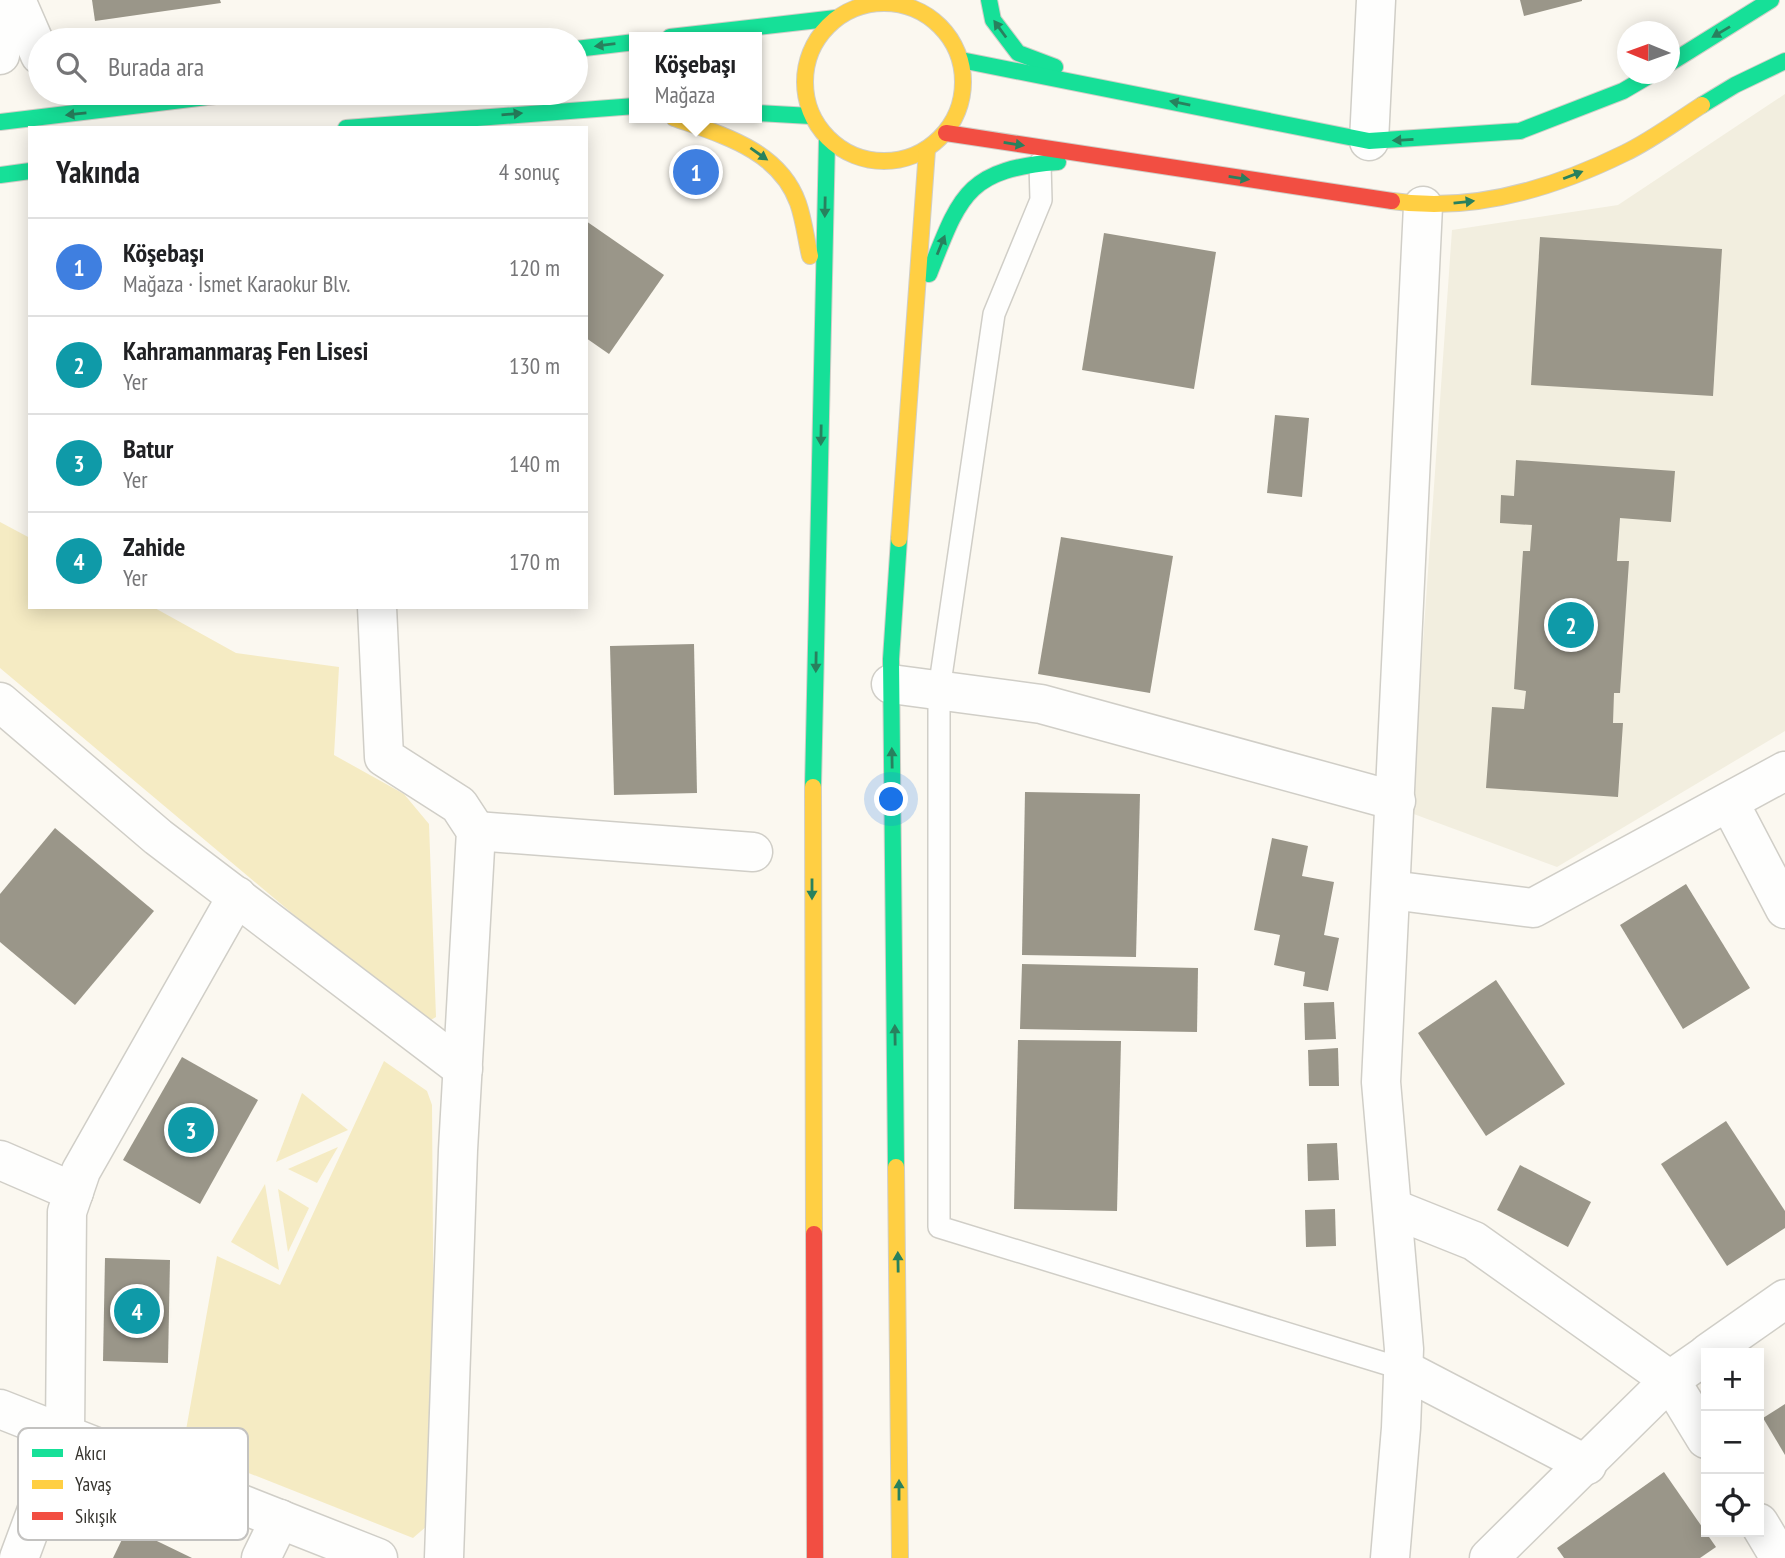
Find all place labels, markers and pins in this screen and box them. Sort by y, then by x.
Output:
pin: 1 [673,146,719,198]
pin: 2 [1548,599,1594,651]
pin: 3 [168,1104,214,1156]
pin: 4 [114,1285,160,1337]

